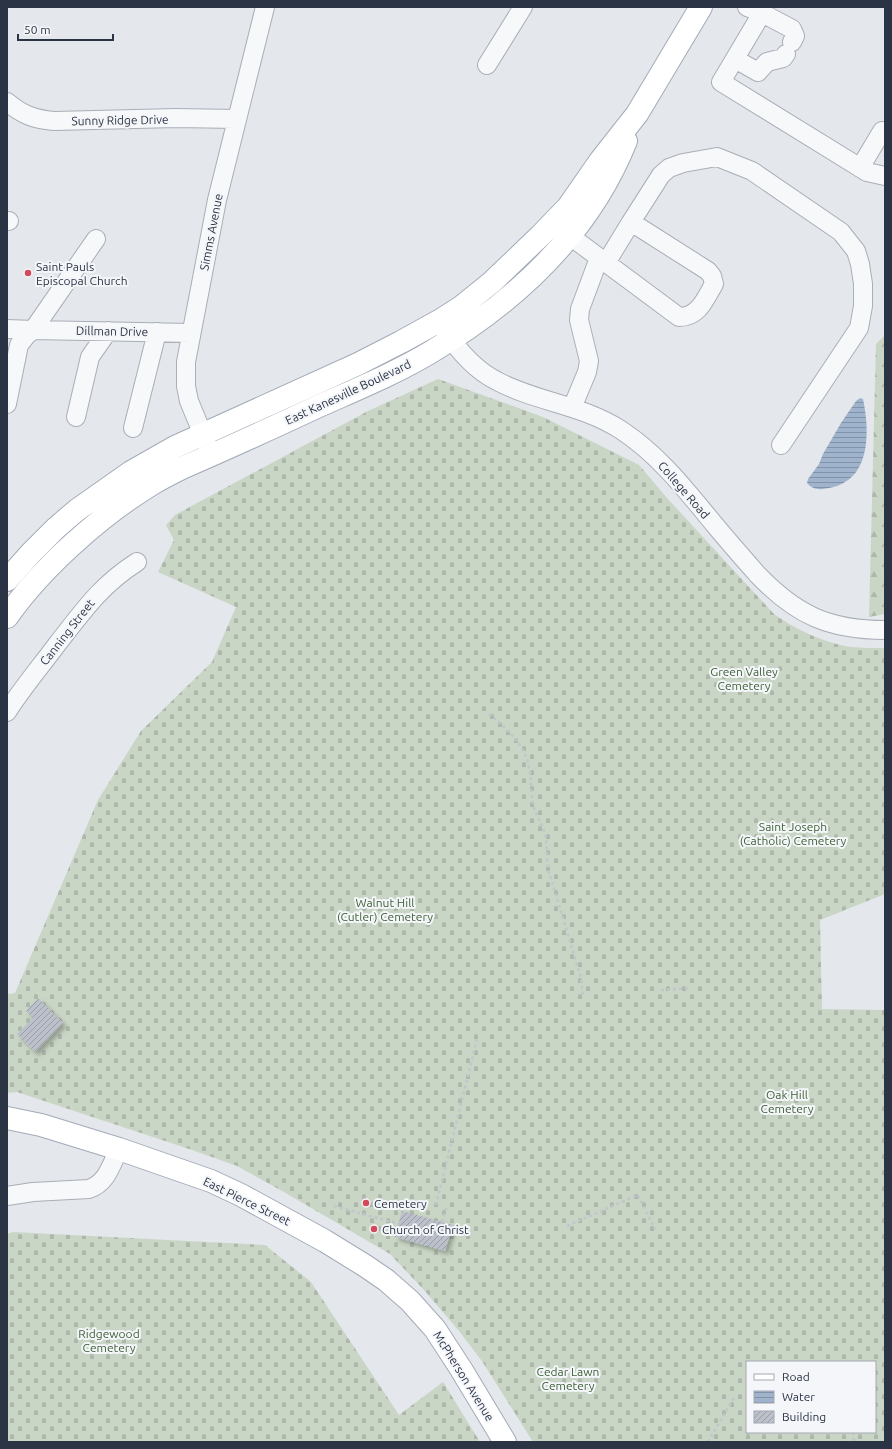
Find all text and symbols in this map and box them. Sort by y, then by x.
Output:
scale bar [18,16,113,42]
text: 50 m [24,23,51,36]
street label: Sunny Ridge Drive [71,113,169,127]
street label: Simms Avenue [197,192,225,272]
place label: Saint Pauls Episcopal Church [36,260,128,287]
marker: Saint Pauls Episcopal Church [23,268,33,278]
street label: Dillman Drive [76,324,148,338]
street label: East Kanesville Boulevard [283,357,413,427]
street label: College Road [656,459,712,521]
street label: Canning Street [37,596,97,668]
park label: Green Valley Cemetery [710,665,778,692]
park label: Saint Joseph (Catholic) Cemetery [740,820,847,848]
park label: Walnut Hill (Cutler) Cemetery [337,896,433,924]
park label: Oak Hill Cemetery [761,1088,814,1115]
street label: East Pierce Street [201,1174,293,1228]
place label: Cemetery [374,1197,427,1210]
marker: Cemetery [361,1198,371,1208]
place label: Church of Christ [382,1223,469,1236]
marker: Church of Christ [369,1224,379,1234]
park label: Ridgewood Cemetery [78,1327,140,1354]
street label: McPherson Avenue [431,1329,497,1423]
legend [746,1361,876,1433]
park label: Cedar Lawn Cemetery [537,1365,599,1392]
text: Road [782,1370,810,1383]
text: Water [782,1390,815,1403]
text: Building [782,1410,826,1423]

